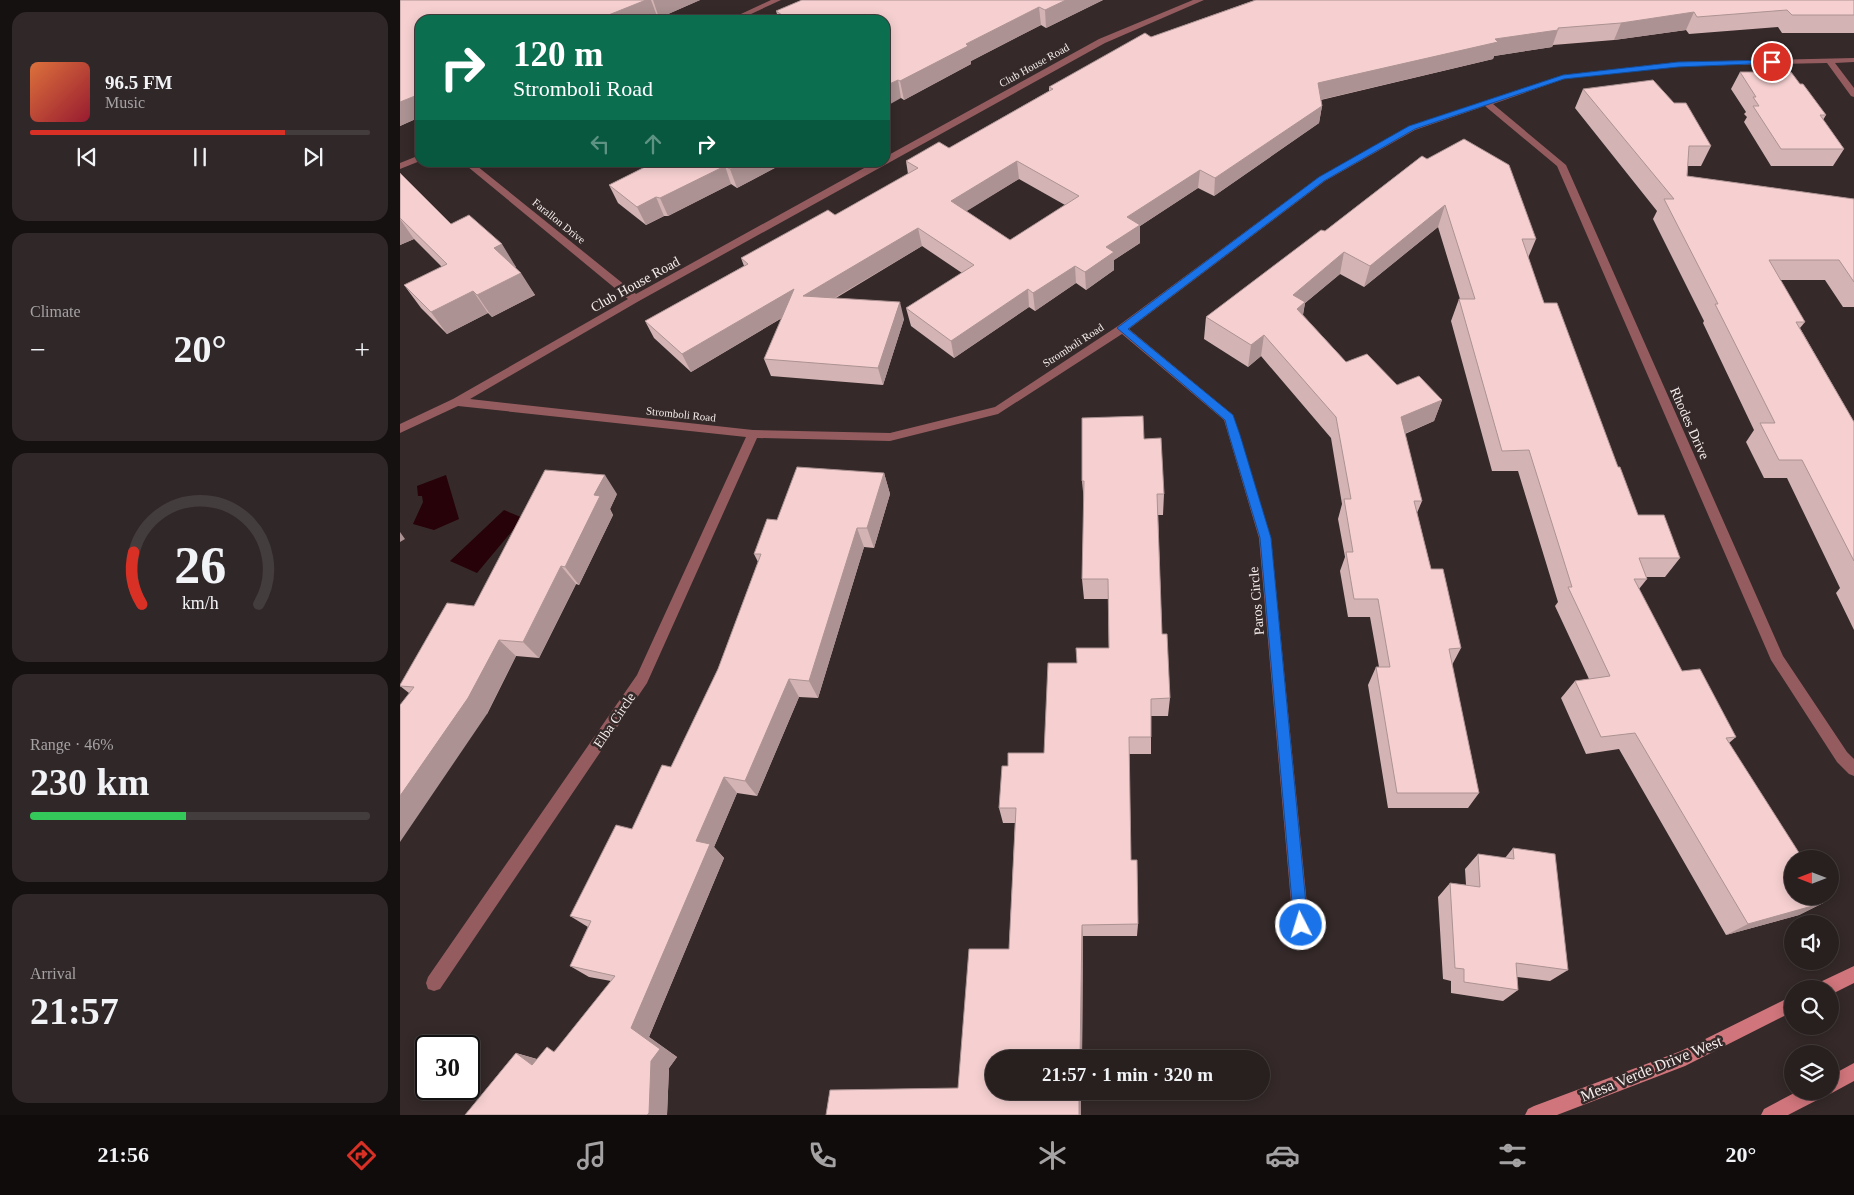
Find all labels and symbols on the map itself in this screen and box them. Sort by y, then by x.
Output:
street label: Club House Road [997,41,1072,89]
pin [1751,41,1793,83]
street label: Farallon Drive [530,196,588,246]
street label: Club House Road [588,254,682,315]
street label: Stromboli Road [1040,321,1106,369]
street label: Rhodes Drive [1667,385,1712,462]
street label: Stromboli Road [646,404,717,424]
street label: Paros Circle [1246,566,1267,636]
street label: Elba Circle [590,690,638,751]
north arrow [1784,850,1839,905]
position arrow [1274,898,1326,950]
street label: Mesa Verde Drive West [1578,1032,1725,1105]
speed limit sign: 30 [415,1035,480,1100]

